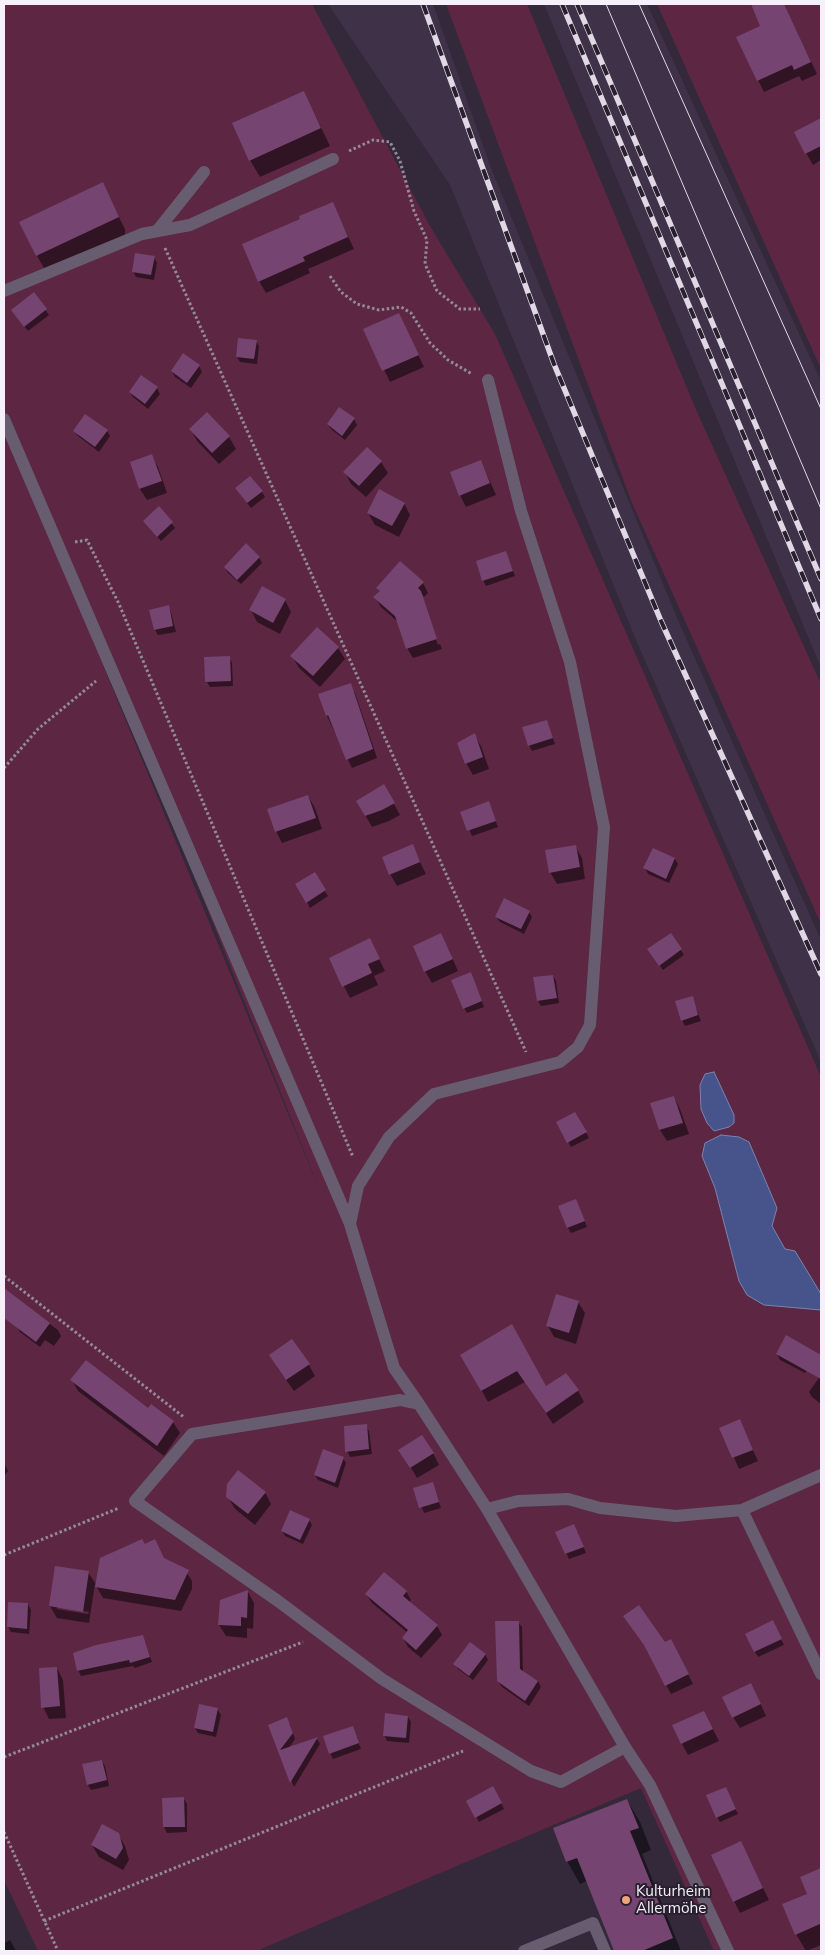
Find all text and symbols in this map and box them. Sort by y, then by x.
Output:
place label: Kulturheim Allermöhe [636,1882,711,1917]
marker: Kulturheim Allermöhe [620,1894,632,1906]

